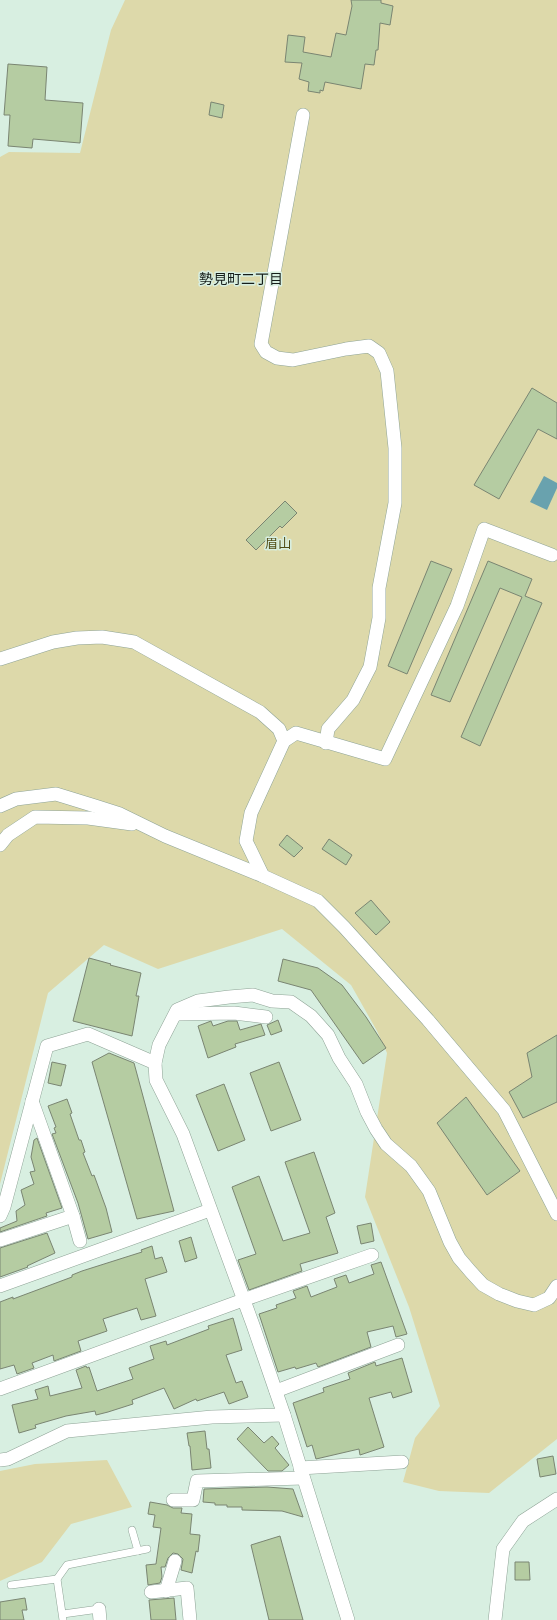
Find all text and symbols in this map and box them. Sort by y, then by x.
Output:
district label: 勢見町二丁目 [199,270,283,287]
park label: 眉山 [265,535,291,551]

